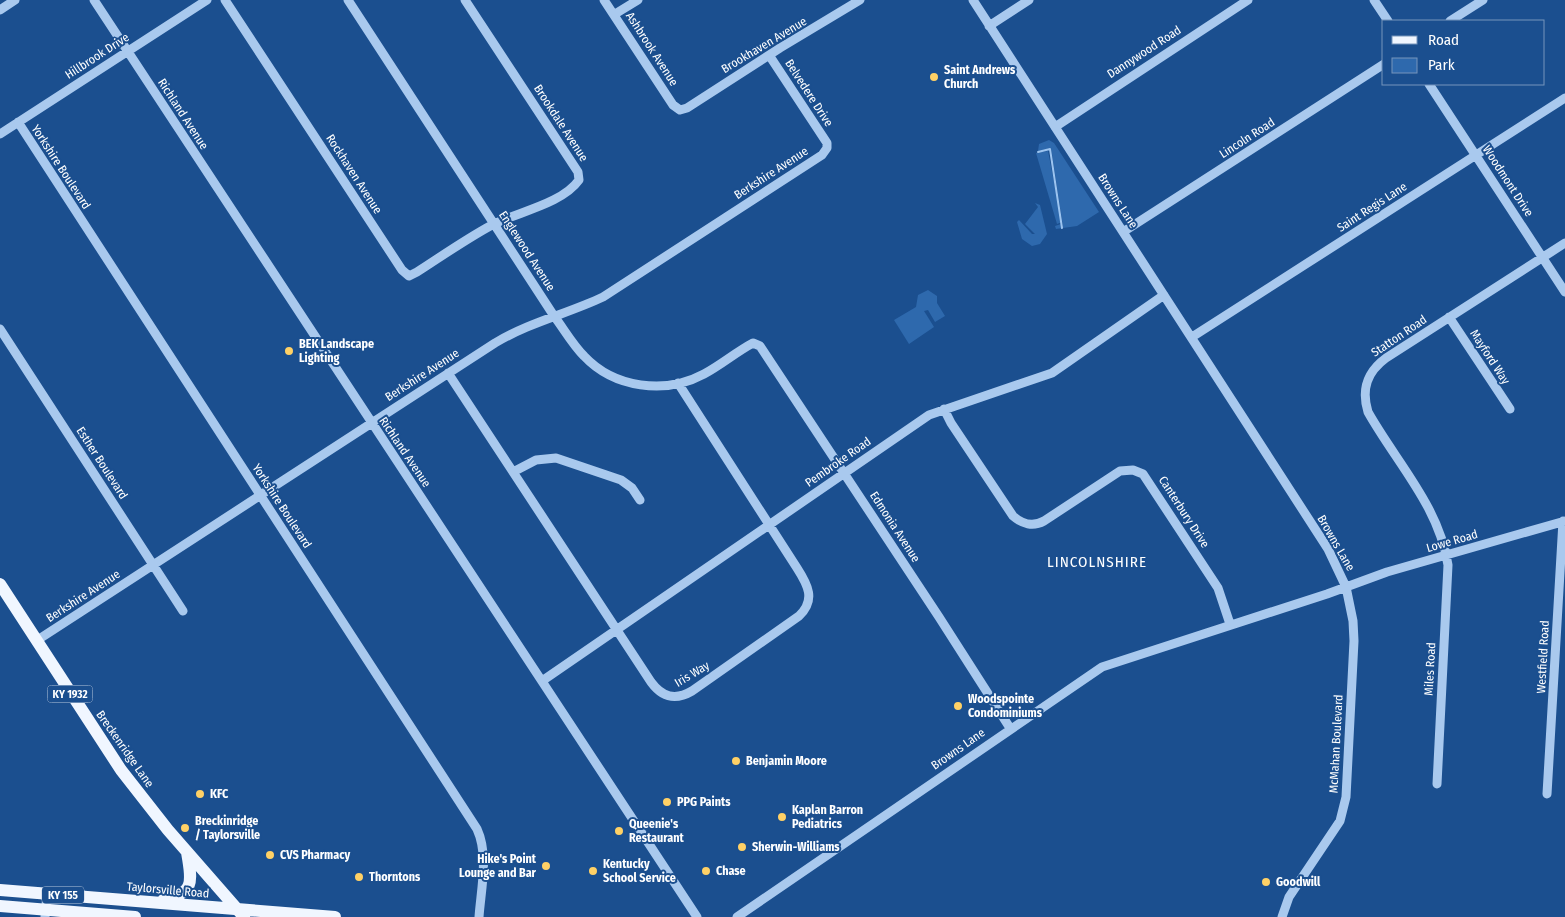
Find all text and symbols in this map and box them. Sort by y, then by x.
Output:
street label: Ashbrook Avenue [623,10,681,89]
street label: Brookhaven Avenue [719,14,809,76]
legend [1382,20,1545,85]
street label: Dannywood Road [1104,23,1184,81]
street label: Hillbrook Drive [62,30,132,82]
text: Road [1428,31,1459,49]
text: Park [1428,56,1455,74]
street label: Belvedere Drive [782,57,836,129]
place label: Saint Andrews Church [944,63,1016,91]
marker: Saint Andrews Church [928,71,940,83]
street label: Richland Avenue [155,76,211,152]
street label: Brookdale Avenue [531,82,591,164]
street label: Lincoln Road [1217,115,1277,161]
street label: Yorkshire Boulevard [28,122,94,212]
street label: Rockhaven Avenue [323,132,385,216]
street label: Woodmont Drive [1480,143,1536,219]
street label: Berkshire Avenue [731,144,811,202]
street label: Browns Lane [1095,171,1141,231]
street label: Saint Regis Lane [1335,179,1409,235]
street label: Englewood Avenue [496,208,558,294]
street label: Statton Road [1369,312,1429,360]
street label: Mayford Way [1467,327,1513,387]
place label: BEK Landscape Lighting [299,337,374,365]
marker: BEK Landscape Lighting [283,345,295,357]
street label: Berkshire Avenue [382,346,462,404]
street label: Richland Avenue [376,414,434,490]
street label: Esther Boulevard [73,424,131,502]
street label: Pembroke Road [803,434,873,490]
street label: Yorkshire Boulevard [249,461,315,551]
street label: Canterbury Drive [1156,474,1212,550]
street label: Edmonia Avenue [867,489,923,565]
street label: Browns Lane [1314,513,1358,573]
street label: Lowe Road [1425,527,1479,555]
district label: LINCOLNSHIRE [1047,553,1147,571]
street label: Berkshire Avenue [43,567,123,625]
street label: Westfield Road [1534,620,1552,694]
street label: Miles Road [1422,642,1438,696]
street label: Iris Way [672,658,712,690]
road number: KY 1932 [48,686,92,702]
place label: Woodspointe Condominiums [968,692,1043,720]
street label: McMahan Boulevard [1326,694,1346,794]
marker: Woodspointe Condominiums [952,700,964,712]
street label: Breckenridge Lane [93,708,157,790]
street label: Browns Lane [928,725,988,773]
place label: Benjamin Moore [746,754,827,768]
marker: Benjamin Moore [730,755,742,767]
place label: KFC [210,787,229,801]
marker: KFC [194,788,206,800]
place label: PPG Paints [677,795,731,809]
marker: PPG Paints [661,796,673,808]
place label: Kaplan Barron Pediatrics [792,803,863,831]
marker: Kaplan Barron Pediatrics [776,811,788,823]
place label: Breckinridge / Taylorsville [195,814,260,842]
place label: Queenie's Restaurant [629,817,684,845]
marker: Breckinridge / Taylorsville [179,822,191,834]
marker: Queenie's Restaurant [613,825,625,837]
place label: Sherwin-Williams [752,840,840,854]
marker: Sherwin-Williams [736,841,748,853]
place label: CVS Pharmacy [280,848,350,862]
marker: CVS Pharmacy [264,849,276,861]
place label: Hike's Point Lounge and Bar [459,852,537,880]
place label: Kentucky School Service [603,857,676,885]
marker: Hike's Point Lounge and Bar [540,860,552,872]
place label: Chase [716,864,746,878]
marker: Kentucky School Service [587,865,599,877]
marker: Chase [700,865,712,877]
place label: Thorntons [369,870,421,884]
marker: Thorntons [353,871,365,883]
place label: Goodwill [1276,875,1321,889]
marker: Goodwill [1260,876,1272,888]
street label: Taylorsville Road [126,879,210,901]
road number: KY 155 [42,886,84,904]

